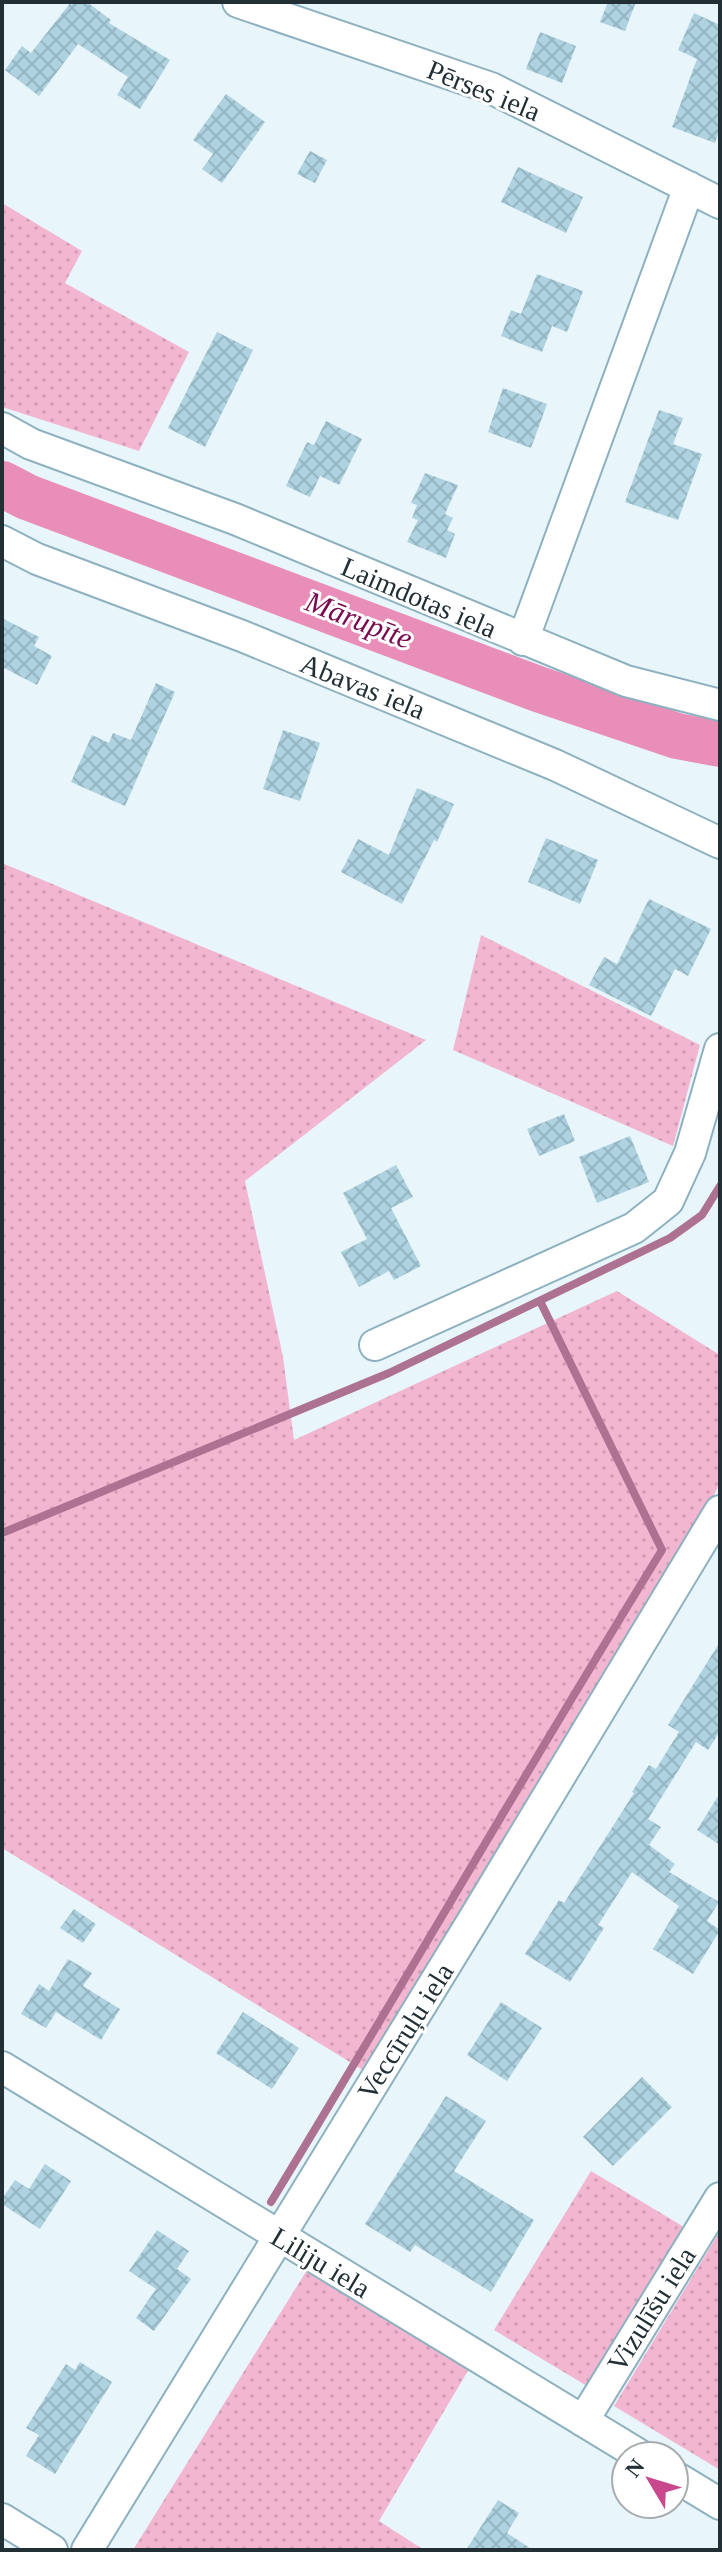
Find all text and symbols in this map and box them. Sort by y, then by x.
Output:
street label: Pērses iela [423,54,545,127]
street label: Laimdotas iela [337,551,502,644]
water label: Mārupīte [300,584,417,655]
street label: Abavas iela [296,647,430,726]
street label: Veccīruļu iela [351,1957,460,2105]
street label: Liliju iela [266,2221,376,2304]
street label: Vizulīšu iela [601,2241,702,2377]
north arrow [610,2440,690,2520]
text: N [620,2454,649,2482]

